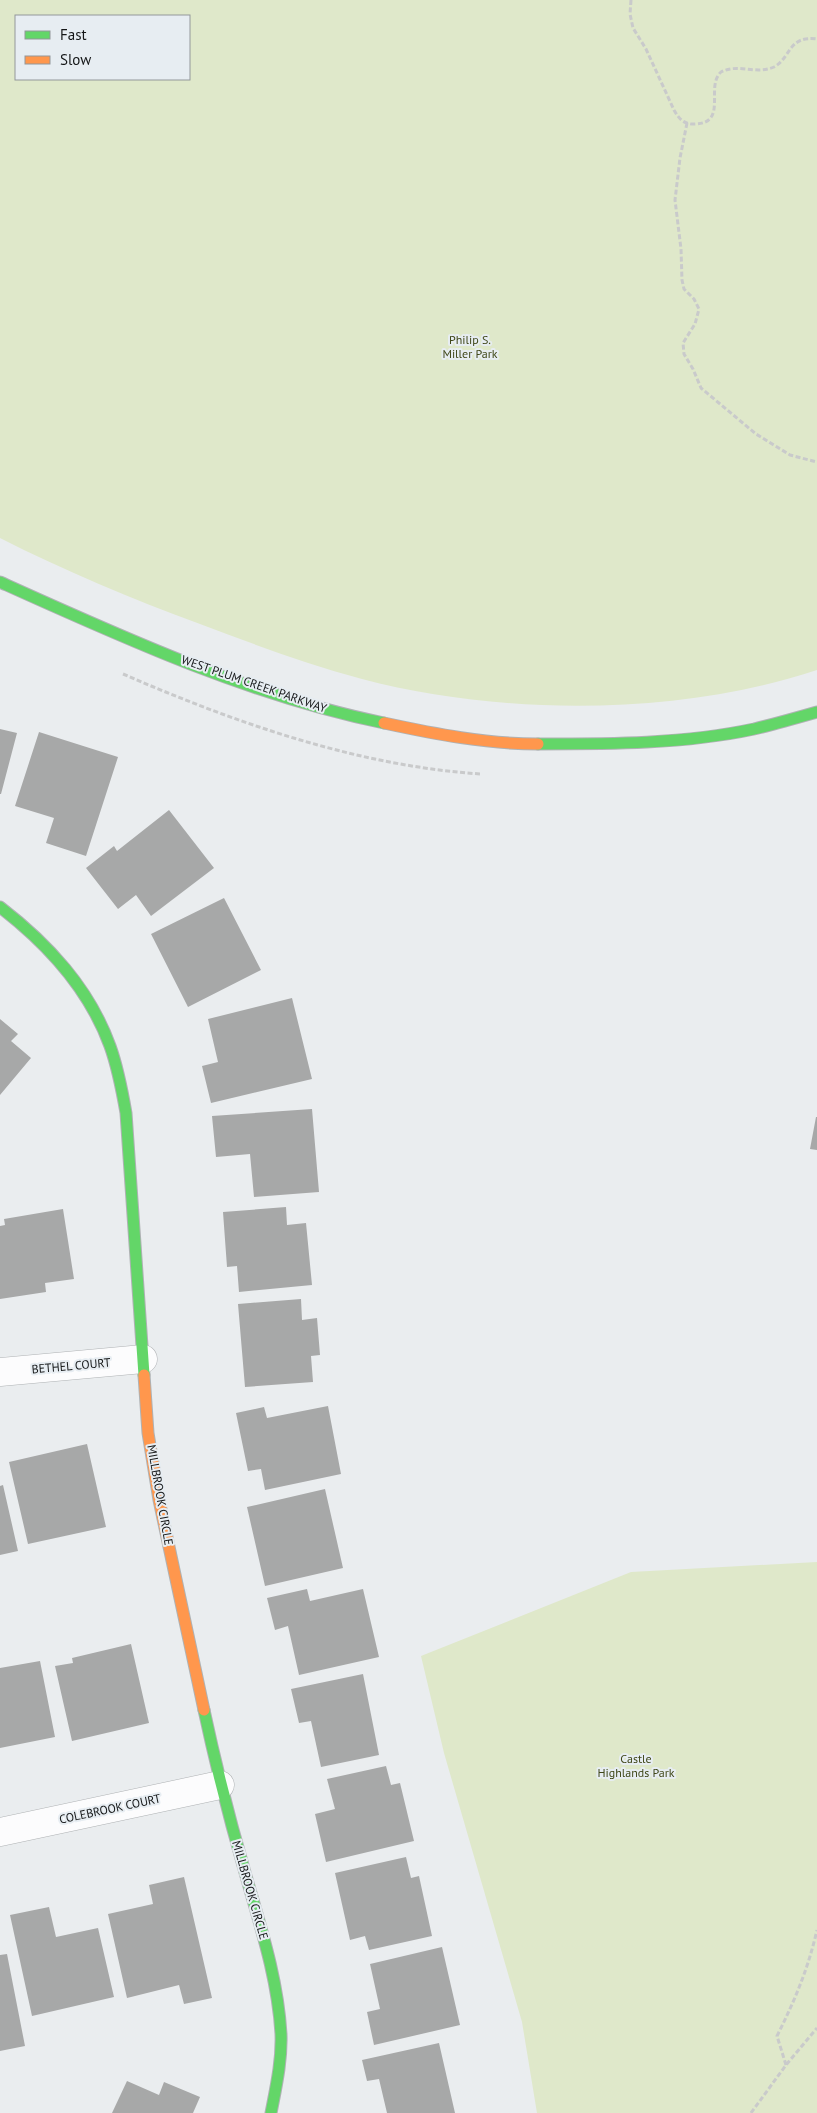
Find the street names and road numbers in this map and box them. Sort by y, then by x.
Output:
street label: WEST PLUM CREEK PARKWAY [180,652,329,716]
street label: BETHEL COURT [31,1355,111,1376]
street label: MILLBROOK CIRCLE [144,1443,177,1546]
street label: COLEBROOK COURT [58,1790,162,1827]
street label: MILLBROOK CIRCLE [229,1839,272,1941]

